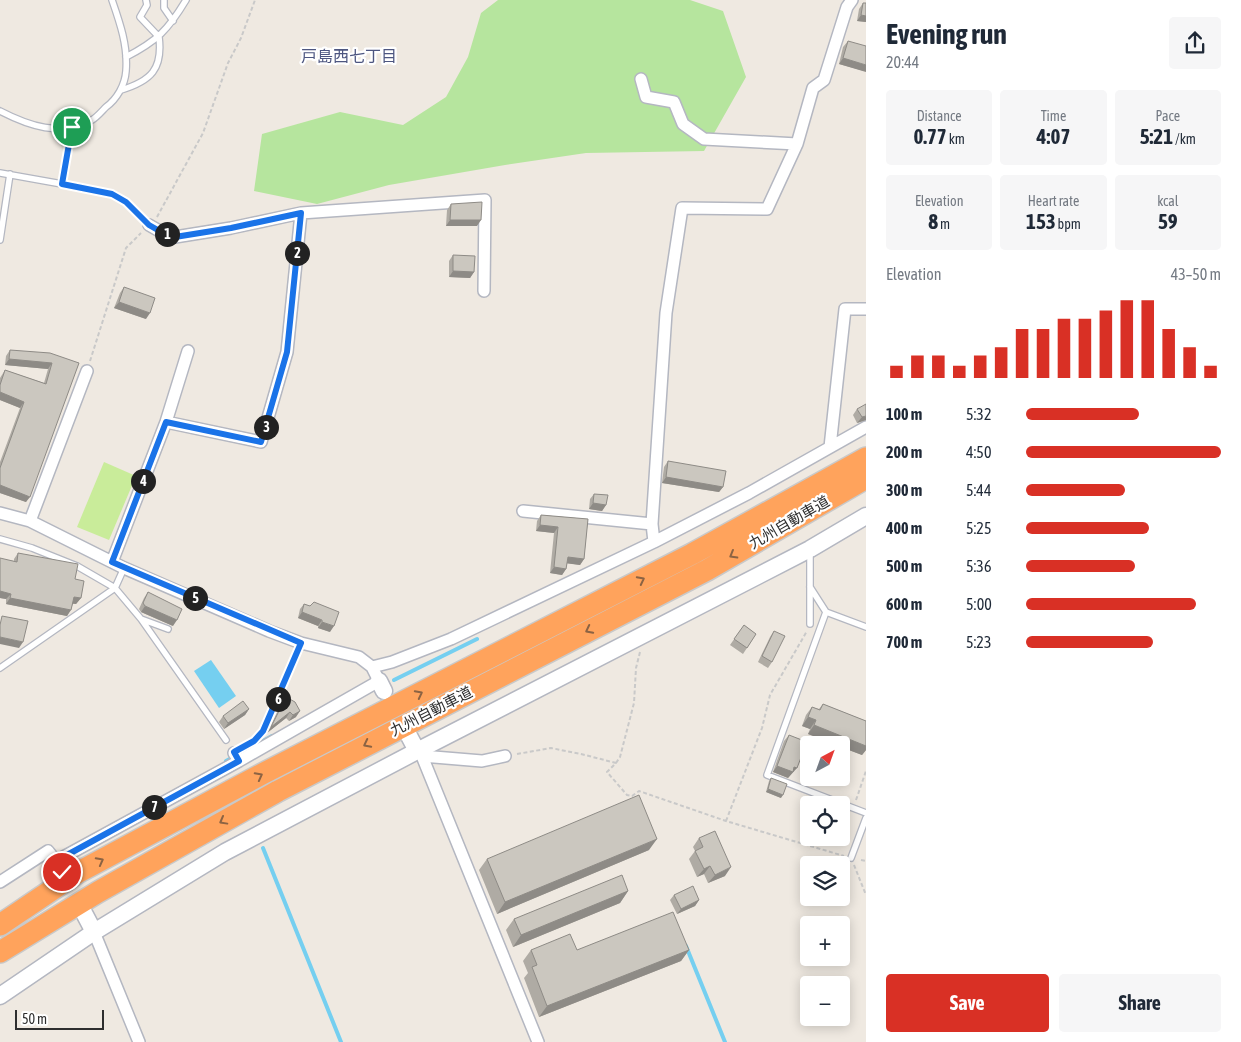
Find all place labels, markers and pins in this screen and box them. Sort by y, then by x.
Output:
pin [51,106,93,148]
pin: 1 [154,222,180,246]
pin: 2 [284,240,310,266]
pin: 3 [254,414,278,440]
pin: 4 [130,468,156,494]
pin: 5 [182,586,208,610]
pin: 6 [266,686,290,712]
pin: 7 [142,794,166,820]
pin [41,851,83,893]

